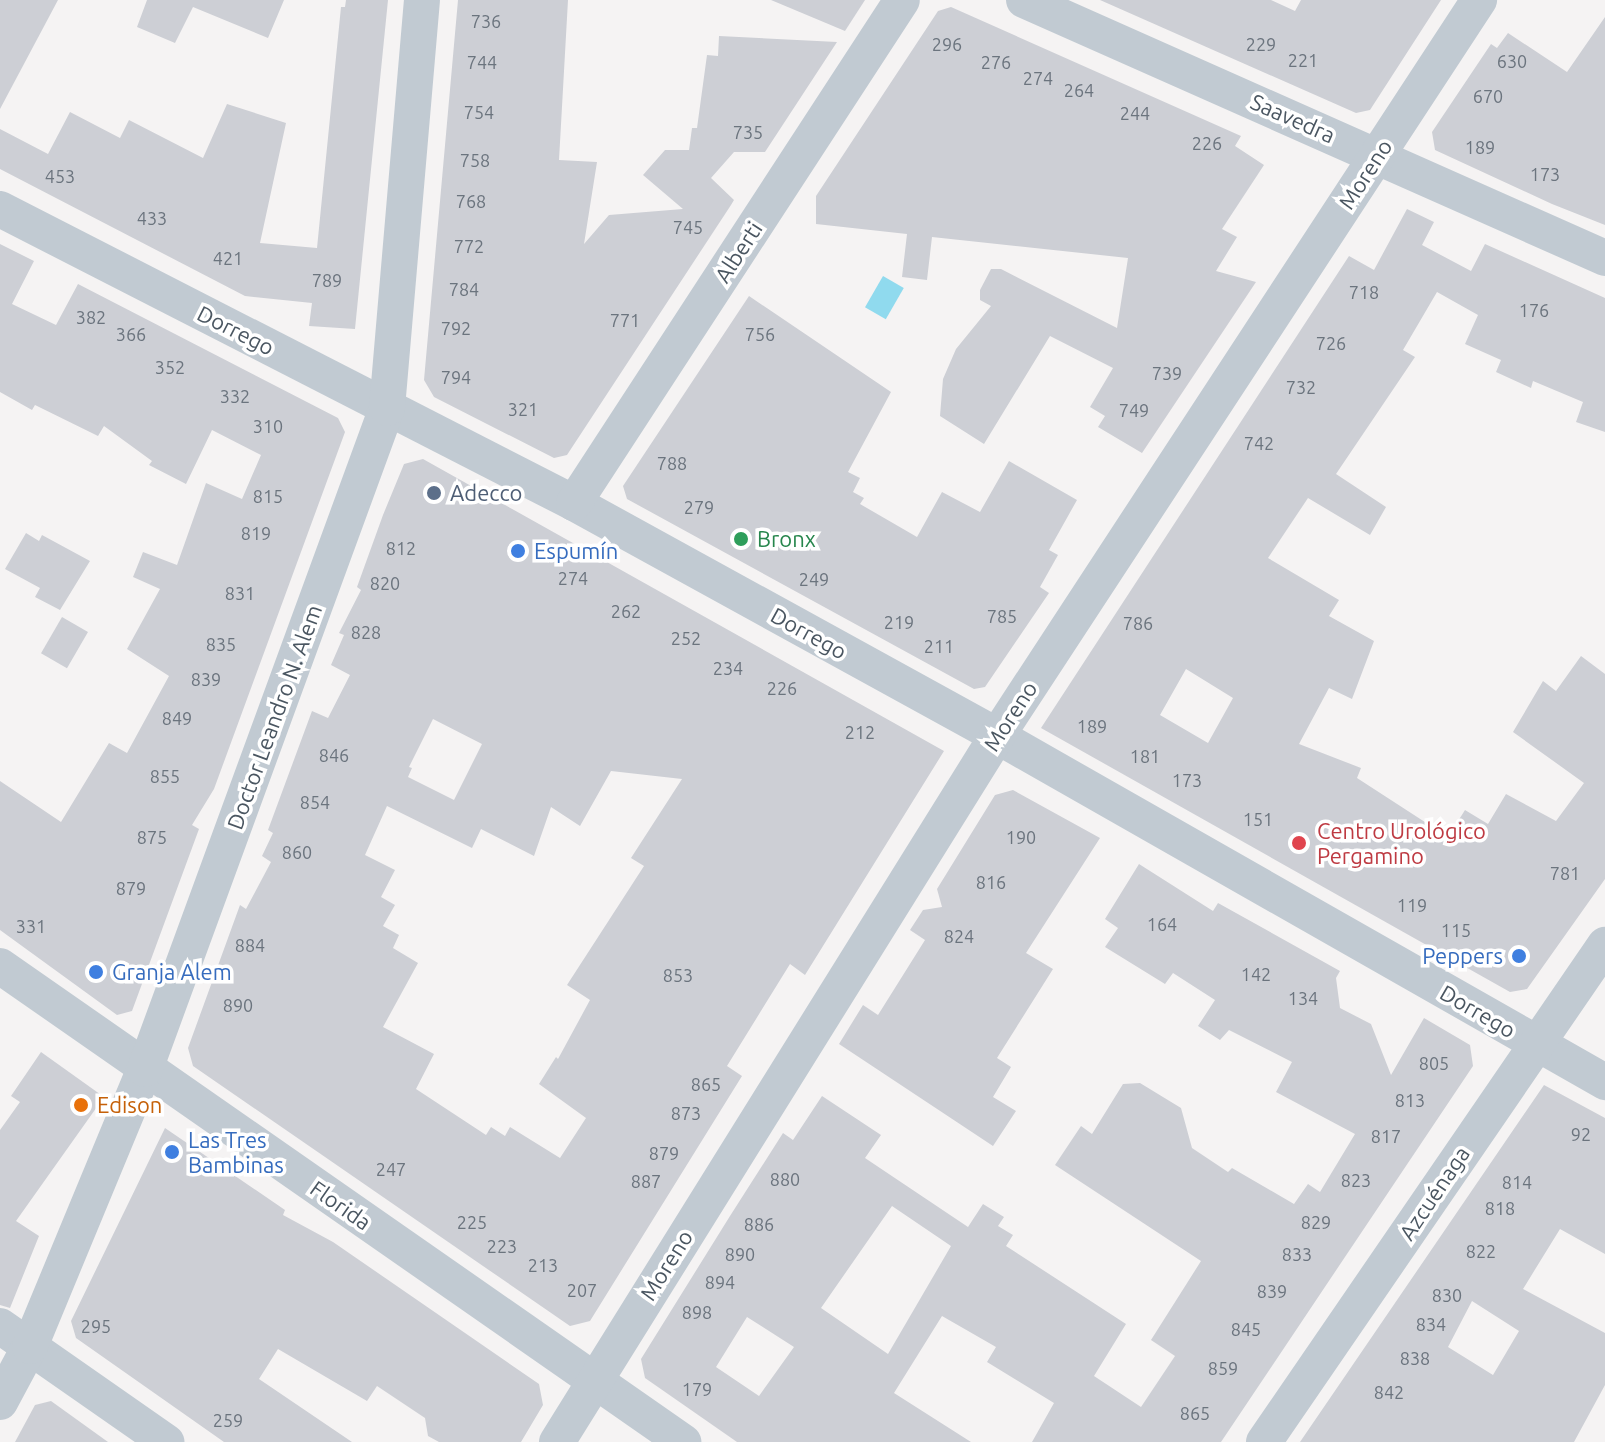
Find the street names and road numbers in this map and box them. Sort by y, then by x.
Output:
street label: Saavedra [1247,88,1339,148]
street label: Moreno [1333,134,1397,214]
street label: Alberti [709,217,767,287]
street label: Dorrego [193,299,279,361]
street label: Doctor Leandro N. Alem [221,601,327,833]
street label: Dorrego [766,601,852,665]
street label: Moreno [978,676,1042,756]
street label: Dorrego [1436,979,1520,1043]
street label: Azcuénaga [1393,1141,1475,1245]
street label: Florida [306,1175,376,1235]
street label: Moreno [634,1225,698,1305]

